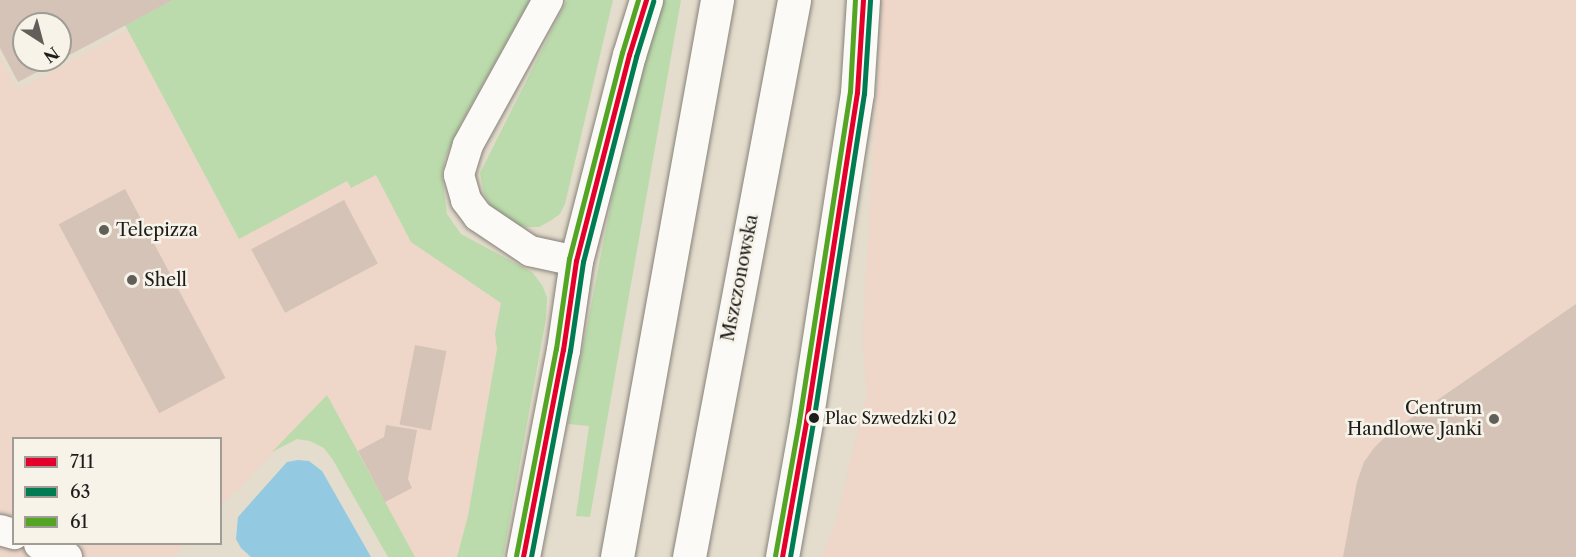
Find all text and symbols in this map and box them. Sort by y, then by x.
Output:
north arrow [12,12,72,72]
text: N [40,43,63,67]
street label: Mszczonowska [717,213,763,343]
place label: Telepizza [116,219,198,241]
marker: Telepizza [97,223,111,237]
place label: Shell [144,269,187,291]
marker: Shell [125,273,139,287]
place label: Centrum Handlowe Janki [1347,398,1482,440]
place label: Plac Szwedzki 02 [825,408,957,428]
marker: Plac Szwedzki 02 [808,412,820,424]
marker: Centrum Handlowe Janki [1487,412,1501,426]
legend [12,437,222,545]
text: 711 [70,451,94,473]
text: 63 [70,481,90,503]
text: 61 [70,511,88,533]

